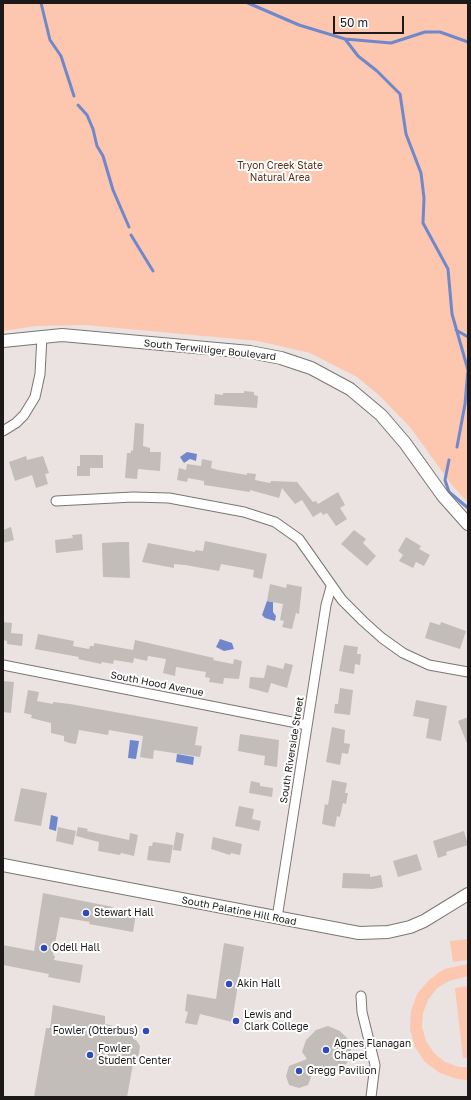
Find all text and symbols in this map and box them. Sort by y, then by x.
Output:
scale bar [335,8,406,34]
text: 50 m [340,15,368,30]
park label: Tryon Creek State Natural Area [237,160,323,184]
street label: South Terwilliger Boulevard [143,337,277,363]
street label: South Hood Avenue [109,669,205,699]
street label: South Riverside Street [278,696,306,804]
street label: South Palatine Hill Road [181,894,297,928]
place label: Stewart Hall [94,907,154,919]
marker: Stewart Hall [81,908,91,918]
place label: Odell Hall [52,942,100,954]
marker: Odell Hall [39,943,49,953]
place label: Akin Hall [237,978,280,990]
marker: Akin Hall [224,979,234,989]
place label: Lewis and Clark College [244,1009,309,1032]
marker: Lewis and Clark College [231,1016,241,1026]
place label: Fowler (Otterbus) [53,1025,138,1037]
marker: Fowler (Otterbus) [141,1026,151,1036]
place label: Agnes Flanagan Chapel [334,1038,411,1062]
place label: Fowler Student Center [98,1043,171,1066]
marker: Agnes Flanagan Chapel [321,1045,331,1055]
marker: Fowler Student Center [85,1050,95,1060]
place label: Gregg Pavilion [307,1065,377,1077]
marker: Gregg Pavilion [294,1066,304,1076]

